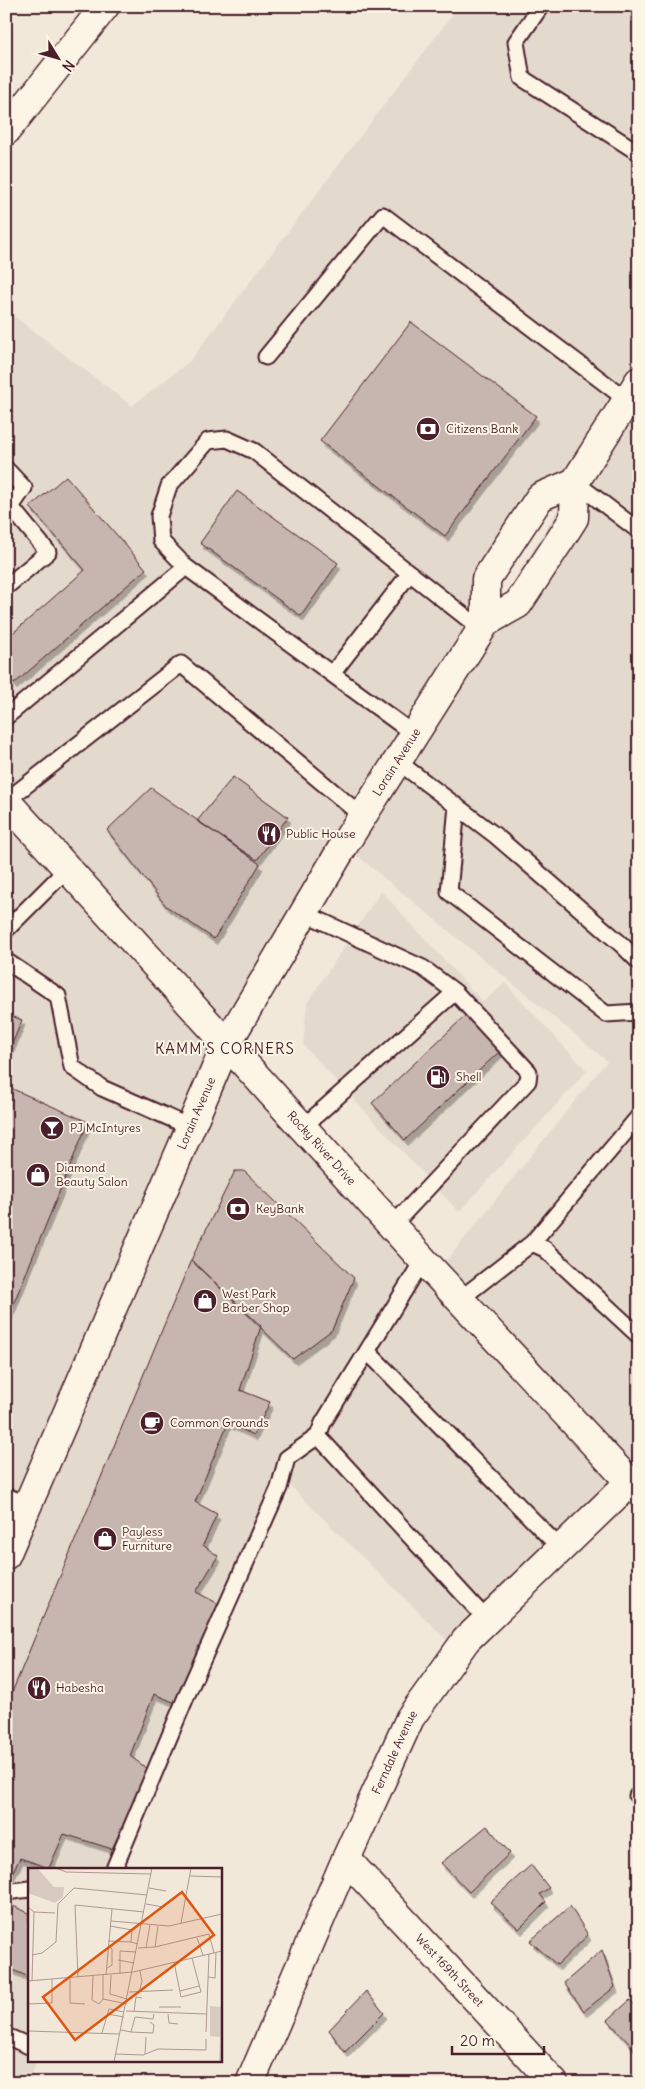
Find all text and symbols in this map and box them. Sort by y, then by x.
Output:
north arrow [32,32,82,82]
text: N [58,57,78,75]
bank icon: Citizens Bank [415,416,441,442]
place label: Citizens Bank [446,421,518,436]
street label: Lorain Avenue [369,725,424,798]
restaurant icon: Public House [256,821,282,847]
place label: Public House [286,826,355,841]
district label: KAMM'S CORNERS [155,1039,295,1058]
fuel station icon: Shell [425,1064,451,1090]
place label: Shell [456,1069,481,1084]
street label: Lorain Avenue [174,1075,218,1152]
street label: Rocky River Drive [284,1108,359,1188]
bar icon: PJ McIntyres [39,1115,65,1141]
place label: PJ McIntyres [70,1120,141,1135]
place label: Diamond Beauty Salon [56,1160,128,1189]
shop icon: Diamond Beauty Salon [25,1162,51,1188]
bank icon: KeyBank [225,1196,251,1222]
place label: KeyBank [256,1201,304,1216]
place label: West Park Barber Shop [222,1286,290,1315]
shop icon: West Park Barber Shop [192,1288,218,1314]
cafe icon: Common Grounds [139,1410,165,1436]
place label: Common Grounds [170,1415,269,1430]
place label: Payless Furniture [122,1524,172,1553]
shop icon: Payless Furniture [92,1526,118,1552]
restaurant icon: Habesha [26,1675,52,1701]
place label: Habesha [56,1680,104,1695]
street label: Ferndale Avenue [368,1707,420,1796]
inset map [28,1868,221,2062]
street label: West 169th Street [412,1931,487,2010]
scale bar [452,2024,545,2056]
text: 20 m [460,2031,495,2050]

